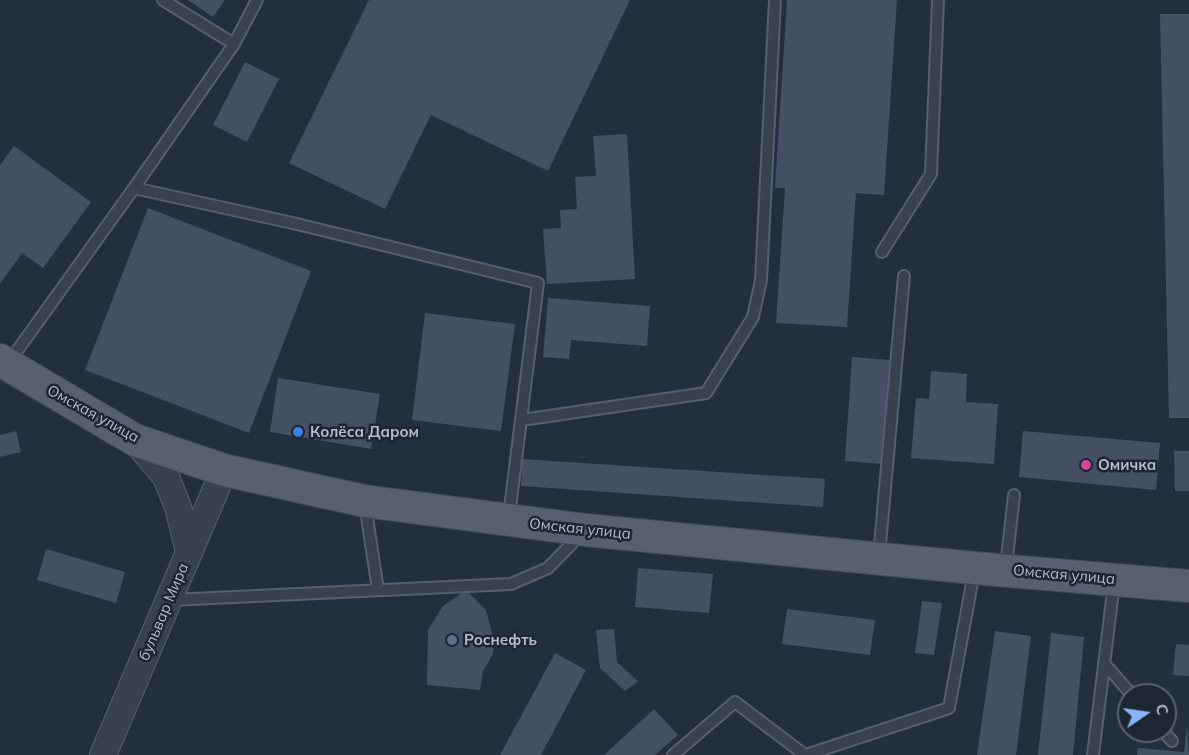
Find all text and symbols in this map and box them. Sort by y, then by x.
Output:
street label: Омская улица [44,381,142,447]
place label: Колёса Даром [310,423,419,441]
marker: Колёса Даром [291,425,305,439]
place label: Омичка [1098,456,1156,474]
marker: Омичка [1079,458,1093,472]
street label: Омская улица [528,515,632,543]
street label: бульвар Мира [135,561,193,663]
street label: Омская улица [1012,562,1116,588]
place label: Роснефть [464,631,537,649]
marker: Роснефть [445,633,459,647]
north arrow [1117,683,1177,743]
text: С [1152,702,1174,717]

